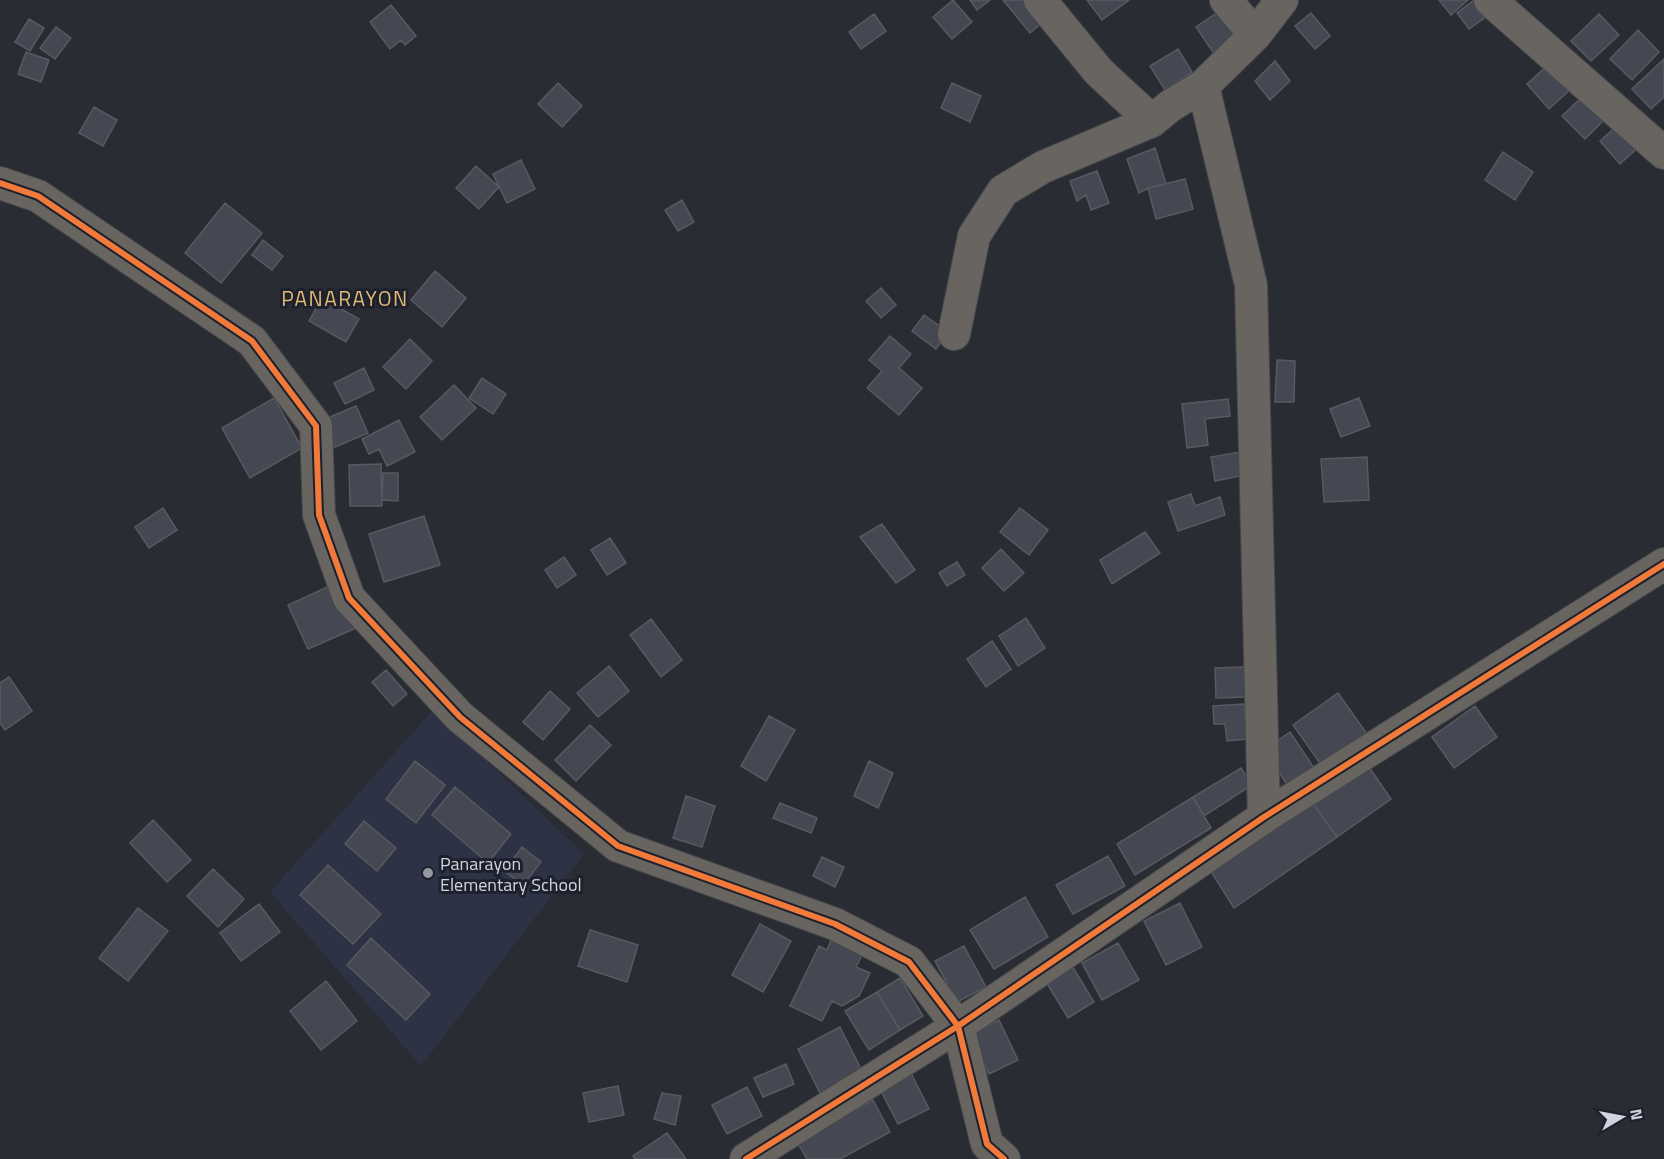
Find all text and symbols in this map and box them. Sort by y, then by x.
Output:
district label: PANARAYON [281,282,409,314]
place label: Panarayon Elementary School [440,850,582,898]
marker: Panarayon Elementary School [421,866,435,880]
north arrow [1592,1087,1652,1147]
text: N [1624,1107,1650,1122]

